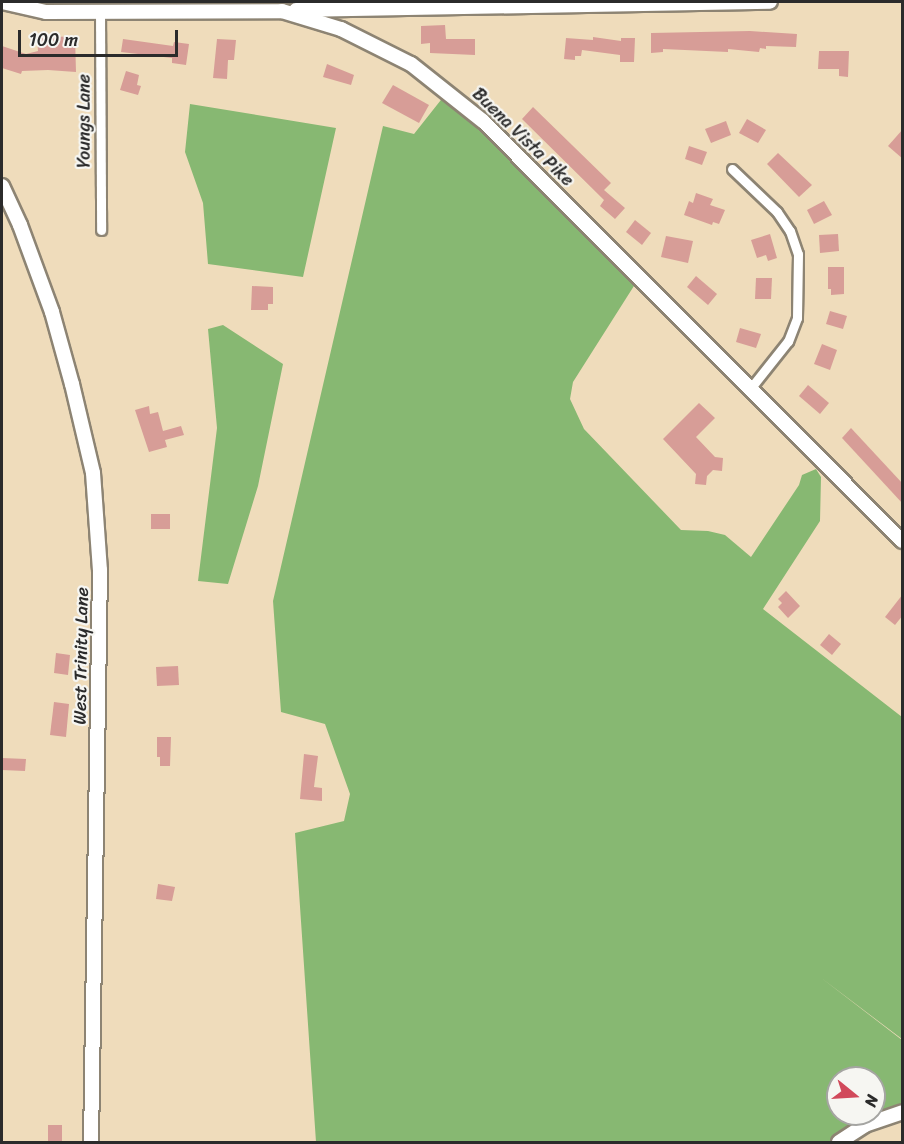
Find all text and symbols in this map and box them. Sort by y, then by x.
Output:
scale bar [21,18,182,56]
text: 100 m [29,24,78,56]
street label: Youngs Lane [73,74,95,168]
street label: Buena Vista Pike [467,83,579,191]
street label: West Trinity Lane [69,587,93,725]
north arrow [826,1066,886,1126]
text: N [856,1091,887,1111]

